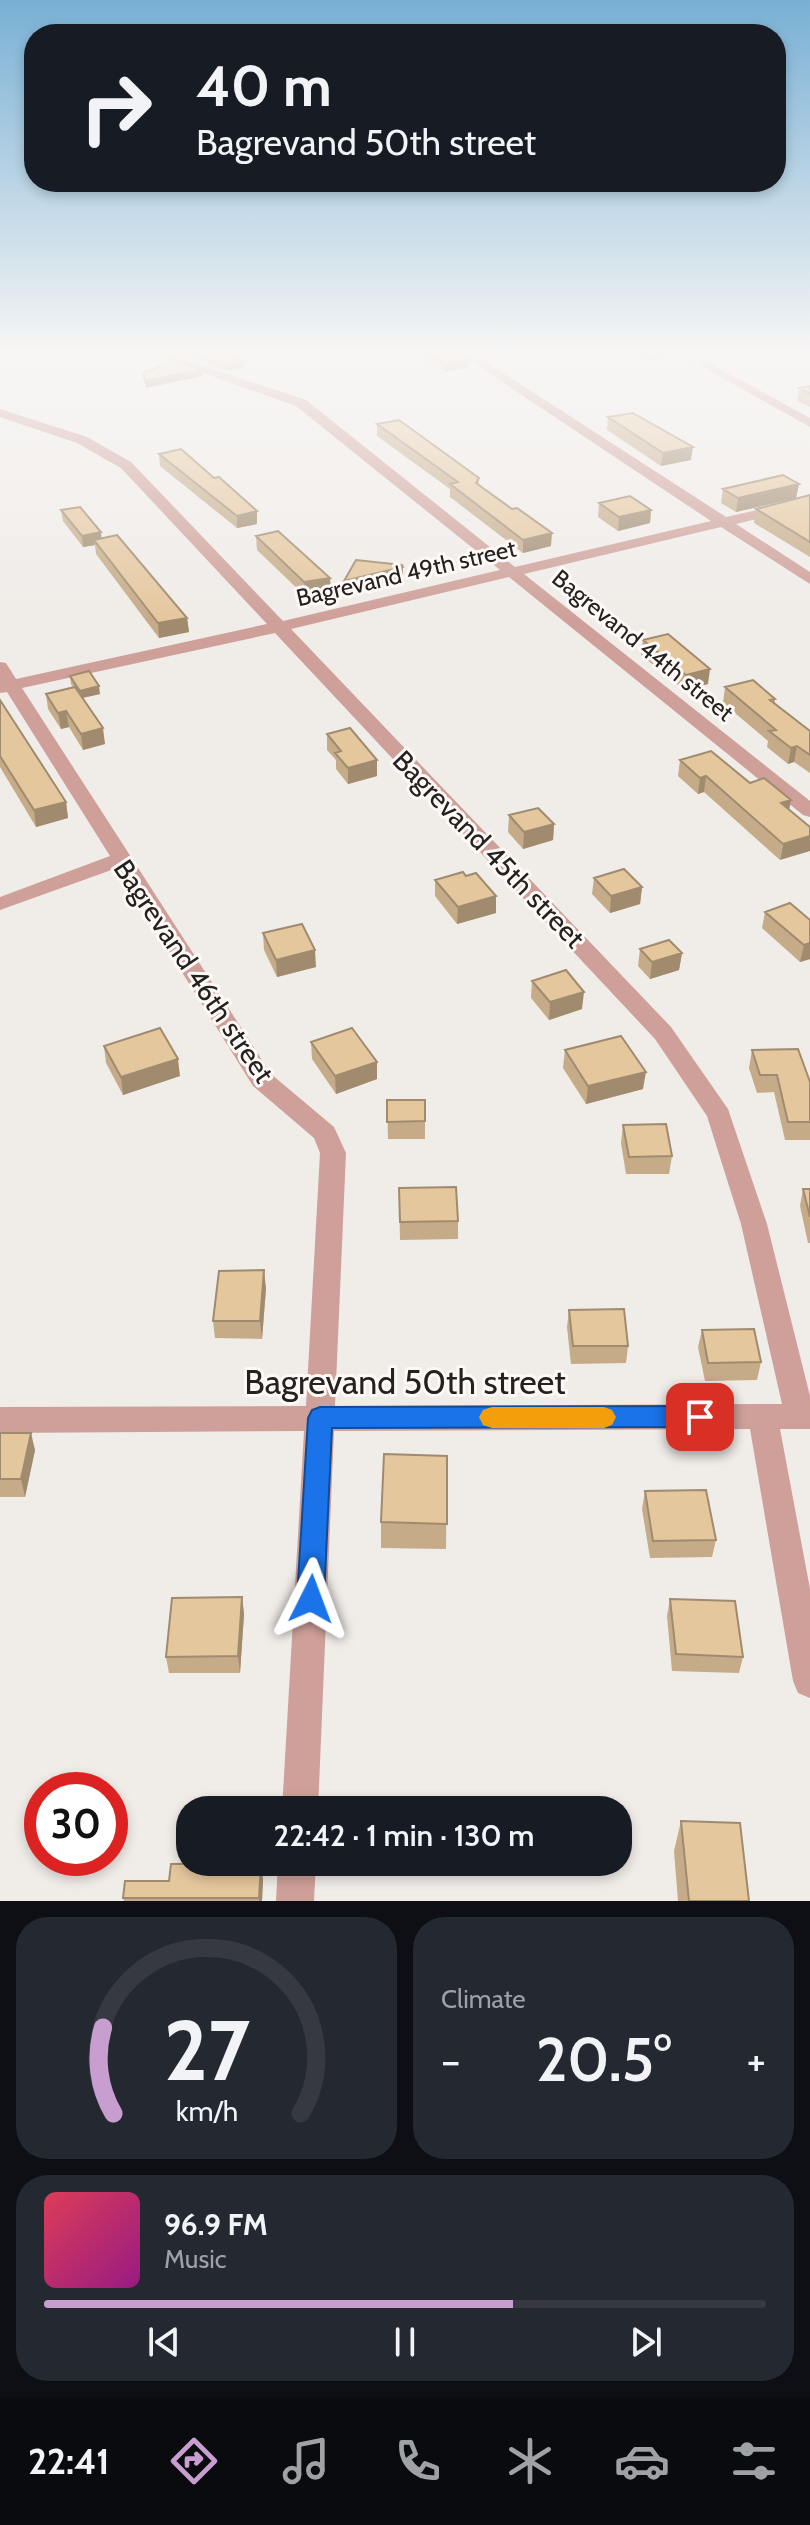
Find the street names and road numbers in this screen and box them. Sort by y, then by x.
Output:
street label: Bagrevand 49th street [293,534,519,612]
street label: Bagrevand 44th street [547,563,739,727]
street label: Bagrevand 45th street [386,743,592,955]
street label: Bagrevand 46th street [107,853,281,1089]
street label: Bagrevand 50th street [244,1361,566,1403]

